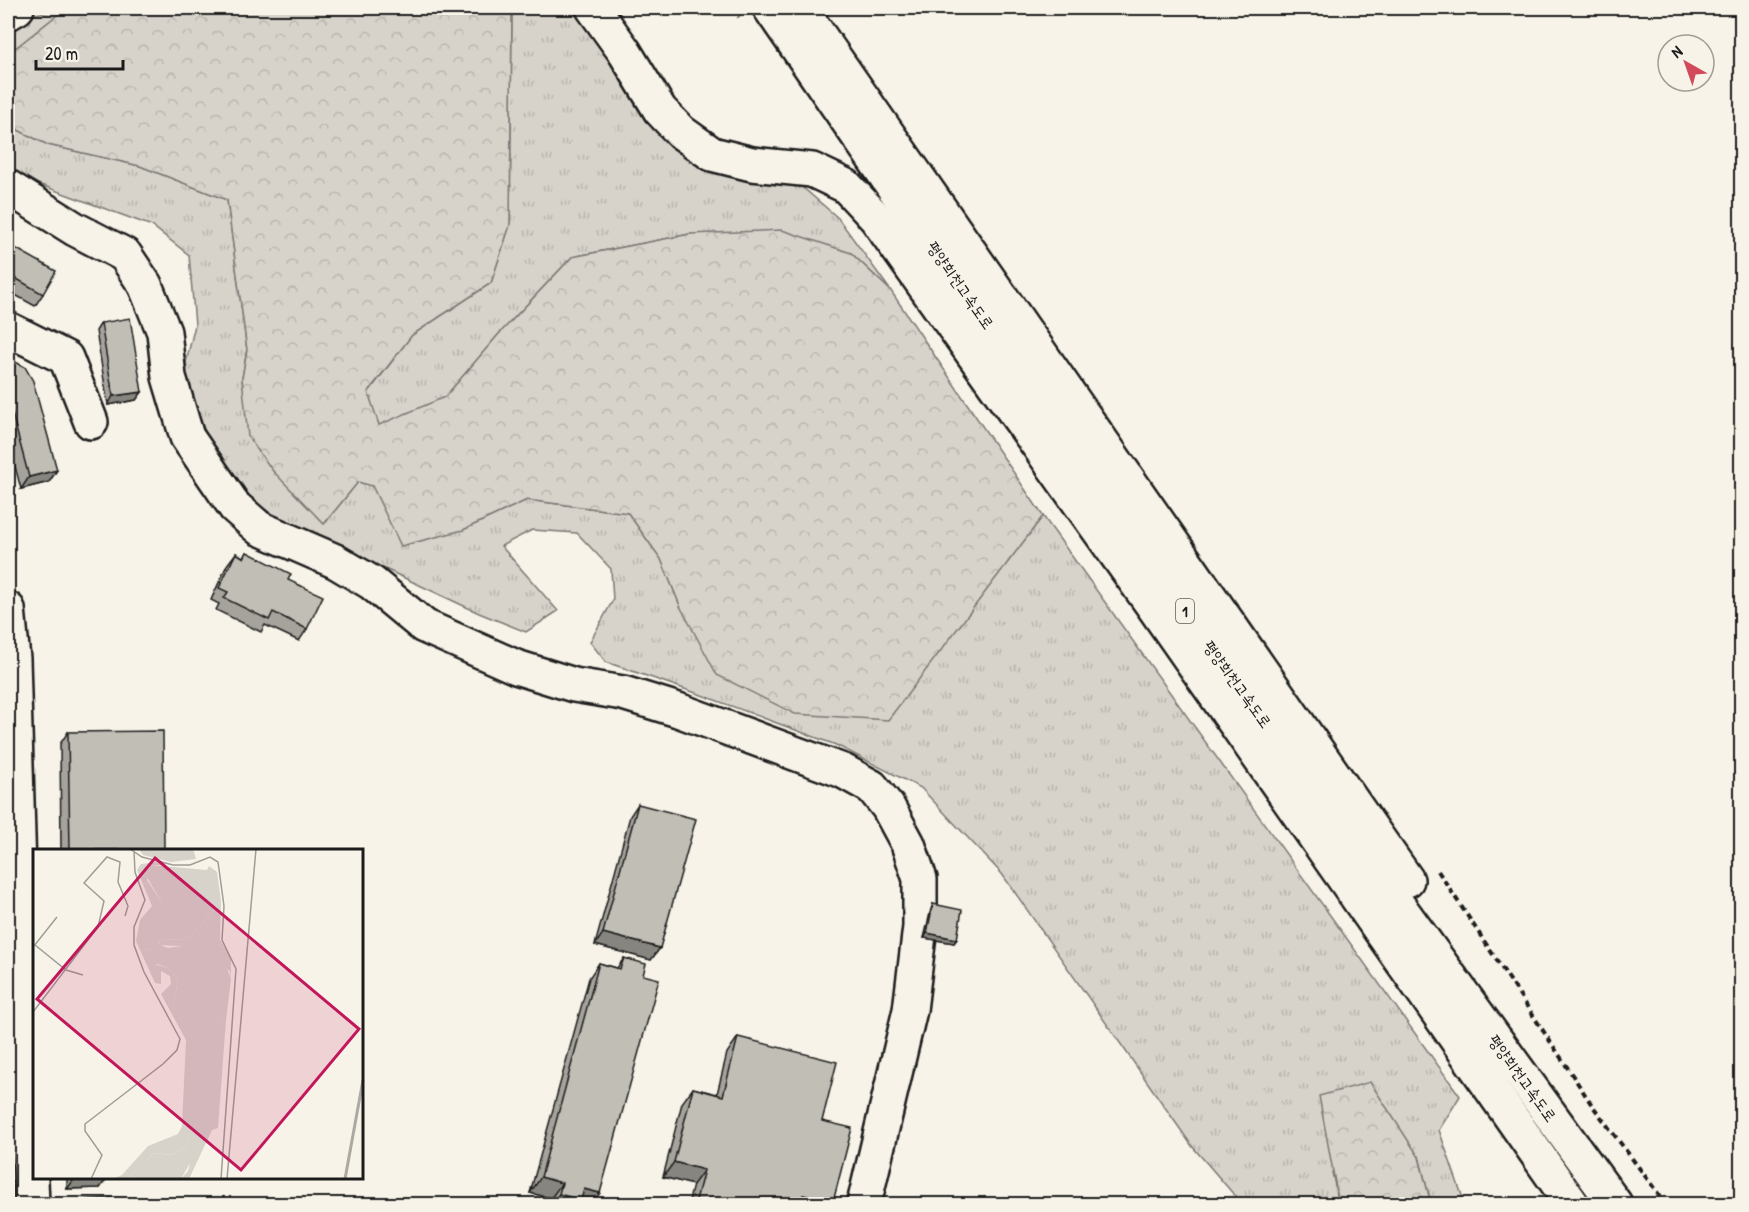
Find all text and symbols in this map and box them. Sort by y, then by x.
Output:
scale bar [36,33,123,71]
north arrow [1656,33,1716,93]
text: N [1666,40,1687,63]
text: 20 m [45,41,78,66]
street label: 평양희천고속도로 [922,237,1000,333]
road number: 1 [1176,599,1194,623]
street label: 평양희천고속도로 [1199,636,1277,732]
inset map [33,849,363,1179]
street label: 평양희천고속도로 [1484,1030,1562,1126]

